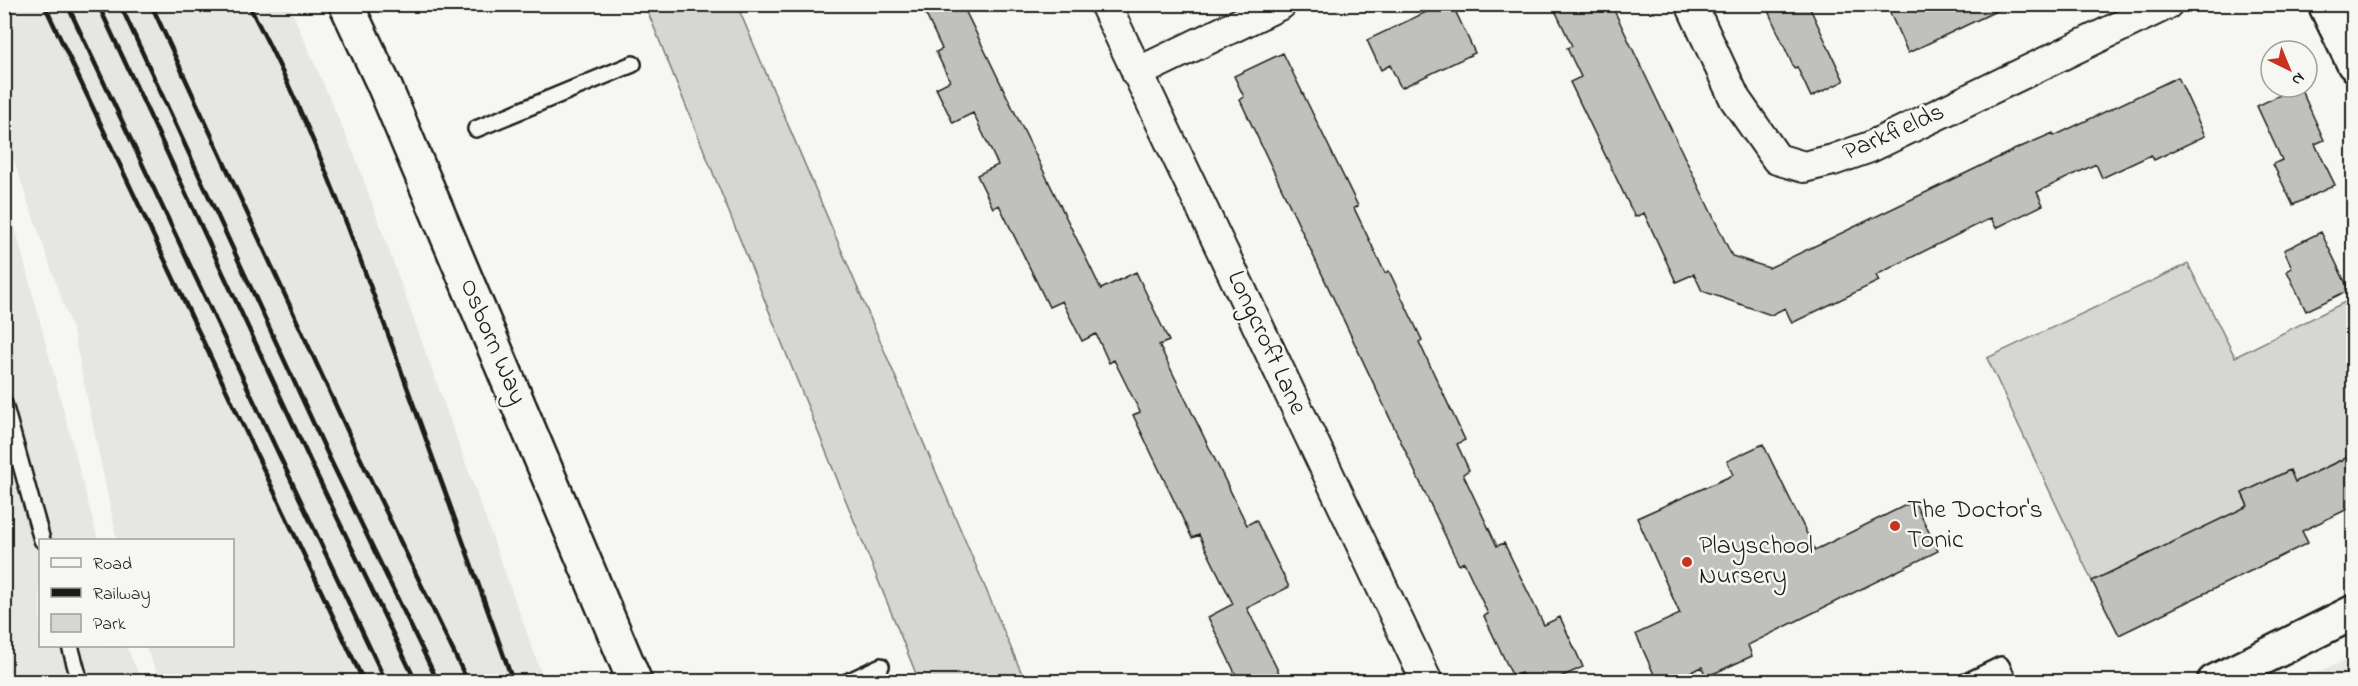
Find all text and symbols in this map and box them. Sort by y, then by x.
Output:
north arrow [2259,39,2319,99]
text: N [2286,66,2310,91]
street label: Parkfields [1837,94,1951,172]
street label: Longcroft Lane [1216,265,1316,422]
street label: Osborn Way [448,273,536,411]
place label: The Doctor's Tonic [1907,492,2043,560]
marker: The Doctor's Tonic [1888,519,1902,533]
place label: Playschool Nursery [1699,528,1813,596]
legend [39,539,234,647]
text: Road [93,552,132,578]
marker: Playschool Nursery [1680,555,1694,569]
text: Railway [93,582,150,608]
text: Park [93,612,126,638]

